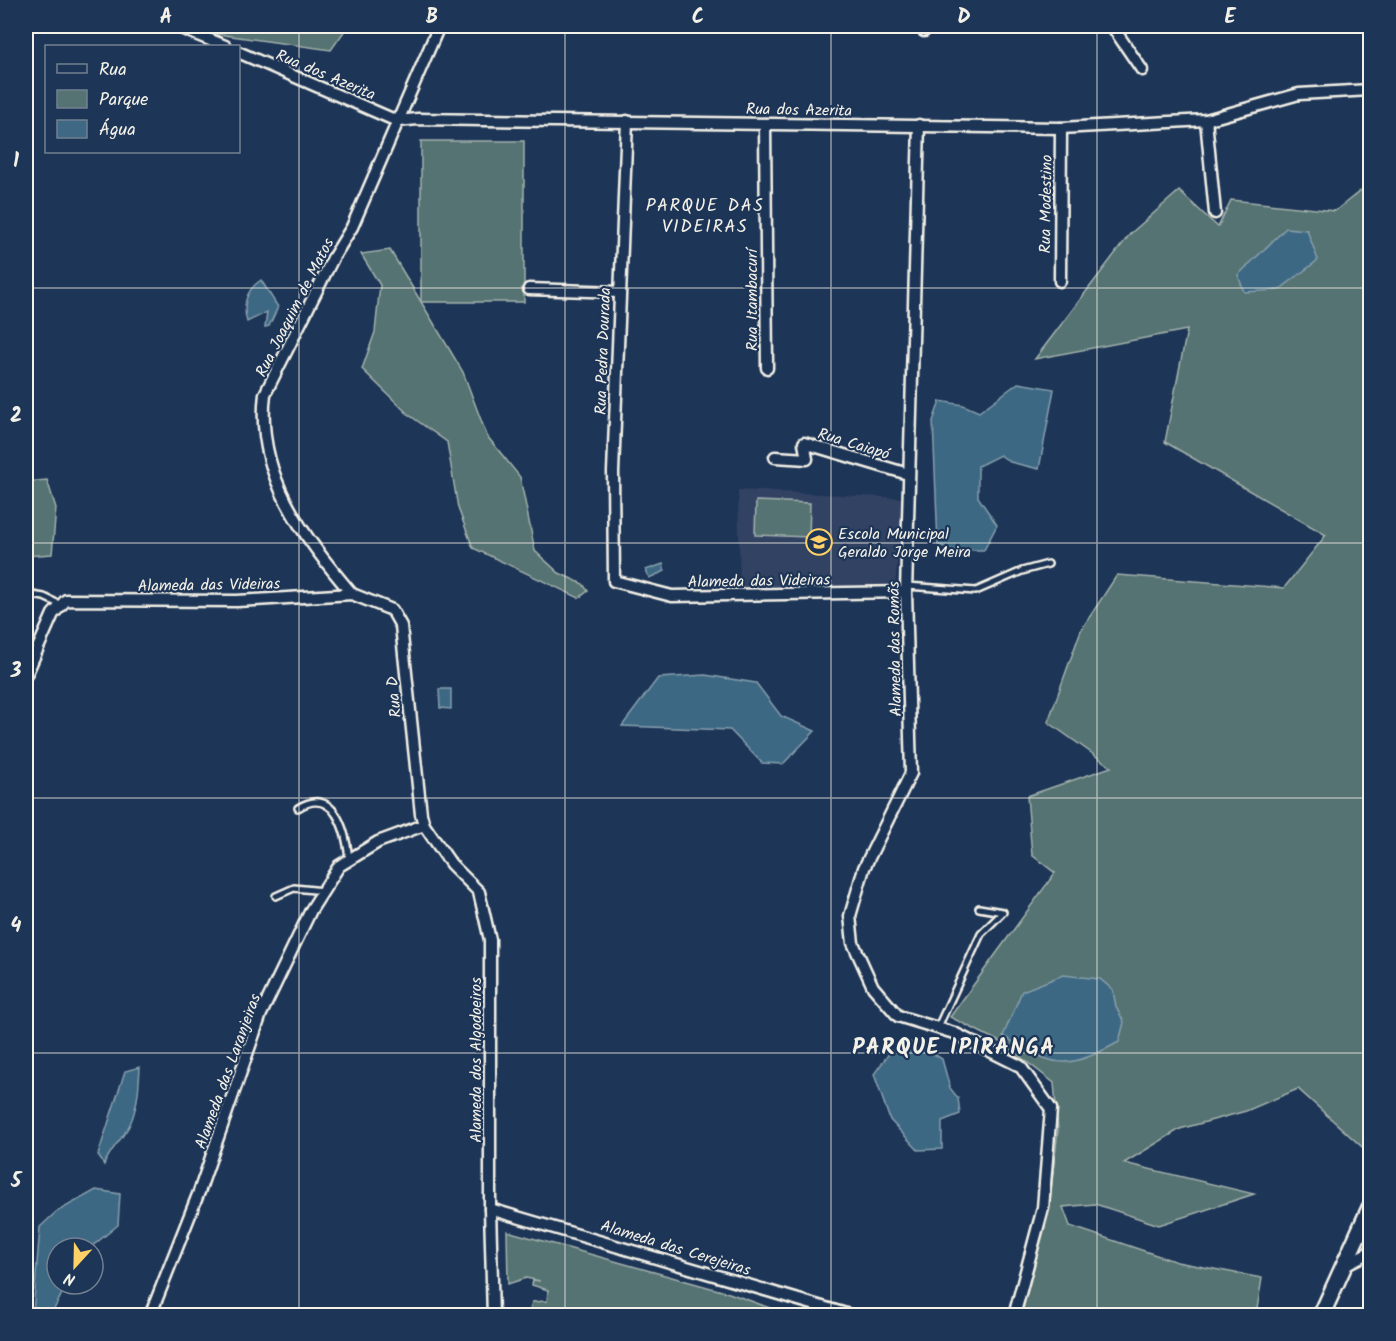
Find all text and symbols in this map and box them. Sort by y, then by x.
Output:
text: A [160,2,172,34]
text: B [426,2,438,34]
text: C [692,2,704,34]
text: D [957,2,971,34]
text: E [1224,2,1236,34]
street label: Rua dos Azerita [272,43,379,108]
legend [45,45,240,153]
text: Rua [99,56,127,85]
text: Parque [99,86,148,115]
street label: Rua dos Azerita [746,97,852,124]
text: Água [99,116,136,145]
text: 1 [13,146,19,178]
street label: Rua Modestino [1033,155,1060,254]
district label: PARQUE DAS VIDEIRAS [646,192,764,242]
street label: Rua Joaquim de Matos [249,233,341,382]
street label: Rua Itambacurí [740,247,765,351]
street label: Rua Pedra Dourada [589,287,618,415]
text: 2 [10,401,22,433]
street label: Rua Caiapó [814,422,893,467]
place label: Escola Municipal Geraldo Jorge Meira [838,522,971,565]
school or university icon: Escola Municipal Geraldo Jorge Meira [804,527,834,557]
street label: Alameda das Videiras [687,568,831,595]
street label: Alameda das Videiras [137,572,281,599]
street label: Alameda das Romãs [882,581,909,717]
text: 3 [10,656,22,688]
street label: Rua D [380,675,409,719]
text: 4 [11,911,22,943]
street label: Alameda dos Algodoeiros [464,977,489,1143]
street label: Alameda das Laranjeiras [189,990,268,1153]
district label: PARQUE IPIRANGA [852,1031,1056,1066]
text: 5 [10,1166,23,1198]
street label: Alameda das Cerejeiras [597,1214,754,1283]
north arrow [45,1236,105,1296]
text: N [61,1265,79,1292]

